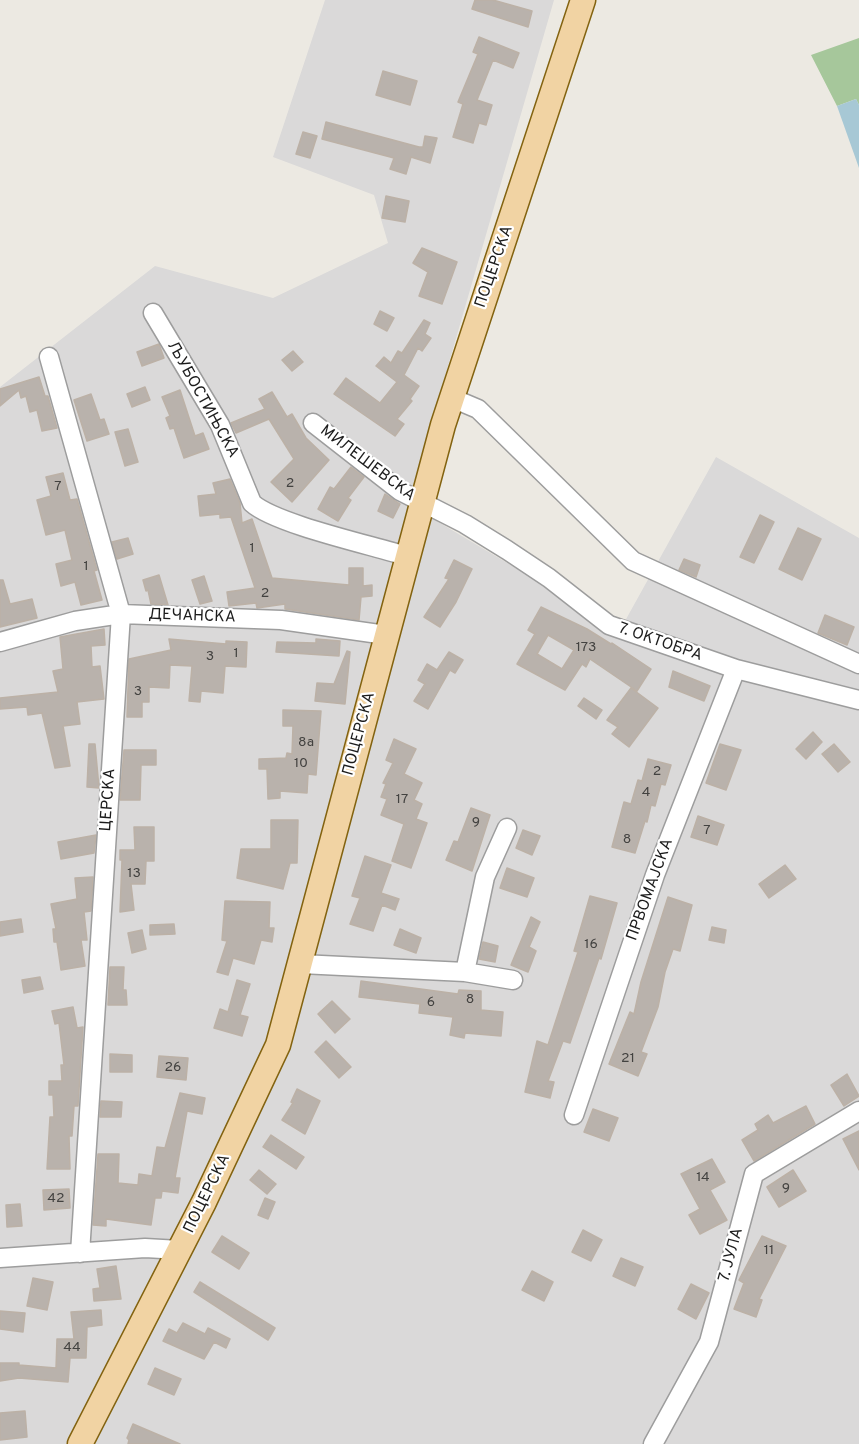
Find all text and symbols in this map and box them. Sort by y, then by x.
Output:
street label: ПОЦЕРСКА [472,223,518,311]
street label: ЉУБОСТИЊСКА [162,338,242,462]
street label: МИЛЕШЕВСКА [316,422,418,506]
house number: 2 [286,476,294,492]
house number: 7 [54,479,62,495]
house number: 1 [249,541,255,557]
house number: 1 [83,559,89,575]
house number: 2 [261,586,269,602]
street label: ДЕЧАНСКА [148,606,236,628]
street label: 7. ОКТОБРА [615,620,705,666]
house number: 173 [576,640,596,656]
house number: 1 [233,646,239,662]
house number: 3 [206,649,214,665]
house number: 3 [134,684,142,700]
street label: ПОЦЕРСКА [340,690,380,778]
house number: 8a [298,735,314,751]
house number: 10 [294,756,308,772]
house number: 2 [653,764,661,780]
street label: ЦЕРСКА [97,768,121,832]
house number: 4 [642,785,650,801]
house number: 17 [396,792,408,808]
house number: 9 [472,815,480,831]
house number: 7 [703,823,711,839]
house number: 8 [623,832,631,848]
street label: ПРВОМАЈСКА [624,836,678,944]
house number: 13 [127,866,141,882]
house number: 16 [584,937,598,953]
house number: 8 [466,992,474,1008]
house number: 6 [427,995,435,1011]
house number: 21 [621,1051,635,1067]
house number: 26 [165,1060,181,1076]
street label: ПОЦЕРСКА [181,1151,235,1237]
house number: 14 [696,1170,710,1186]
house number: 9 [782,1181,790,1197]
house number: 42 [47,1191,65,1207]
street label: 7. ЈУЛА [716,1226,748,1284]
house number: 11 [764,1243,774,1259]
house number: 44 [63,1340,81,1356]

